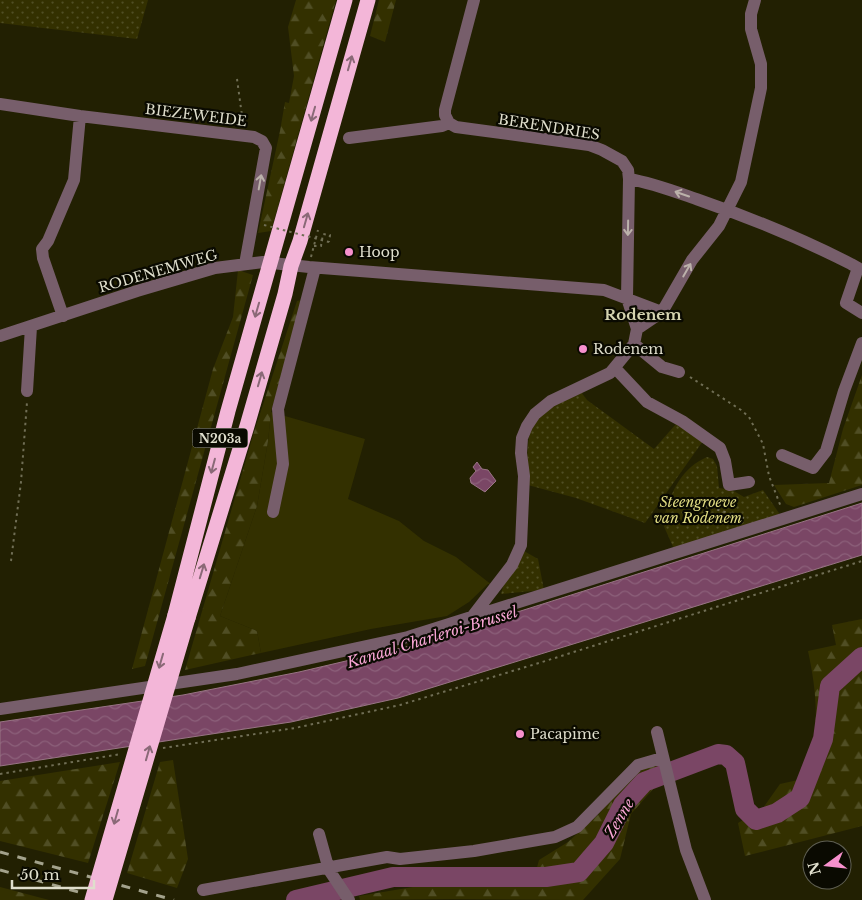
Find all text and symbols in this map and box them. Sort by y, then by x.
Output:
one-way arrow [346,56,355,72]
street label: BIEZEWEIDE [144,100,248,130]
one-way arrow [307,106,317,122]
street label: BERENDRIES [497,110,601,144]
one-way arrow [256,174,266,190]
one-way arrow [675,189,690,198]
one-way arrow [301,212,311,228]
one-way arrow [624,220,633,236]
place label: Hoop [359,243,399,261]
street label: RODENEMWEG [96,245,220,297]
marker: Hoop [343,246,355,258]
one-way arrow [682,263,692,277]
one-way arrow [251,301,261,317]
district label: Rodenem [604,305,682,324]
place label: Rodenem [593,340,663,358]
marker: Rodenem [577,343,589,355]
one-way arrow [256,371,266,387]
road number: N203a [192,428,248,448]
one-way arrow [208,458,217,474]
park label: Steengroeve van Rodenem [654,493,742,527]
one-way arrow [198,564,208,580]
water label: Kanaal Charleroi-Brussel [343,602,520,672]
one-way arrow [156,653,166,669]
place label: Pacapime [530,725,600,743]
marker: Pacapime [514,728,526,740]
one-way arrow [144,745,154,761]
water label: Zenne [599,795,638,842]
one-way arrow [110,809,120,825]
north arrow [802,840,852,890]
scale bar [12,858,95,890]
text: N [804,860,825,877]
text: 50 m [20,865,60,884]

